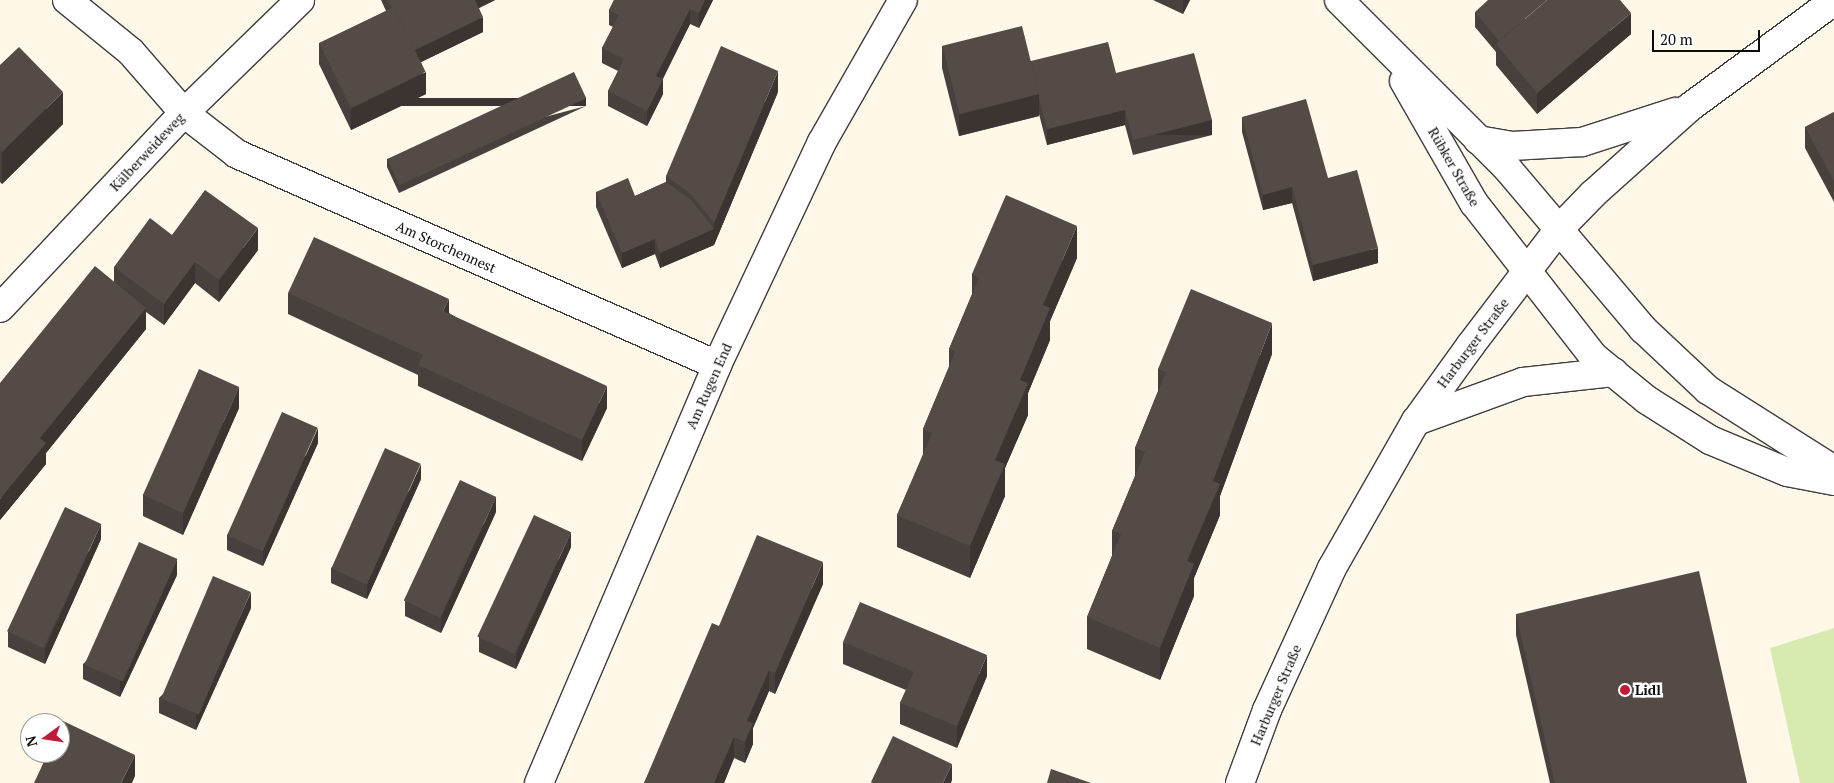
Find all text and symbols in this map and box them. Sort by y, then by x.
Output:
scale bar [1654,20,1762,52]
text: 20 m [1660,29,1693,49]
street label: Kälberweideweg [106,109,188,195]
street label: Rübker Straße [1425,124,1483,210]
street label: Am Storchennest [393,217,499,277]
street label: Harburger Straße [1434,295,1512,391]
street label: Am Rugen End [683,340,735,432]
street label: Harburger Straße [1247,642,1305,748]
place label: Lidl [1635,682,1661,698]
marker: Lidl [1619,684,1631,696]
north arrow [20,713,70,763]
text: N [20,734,41,749]

